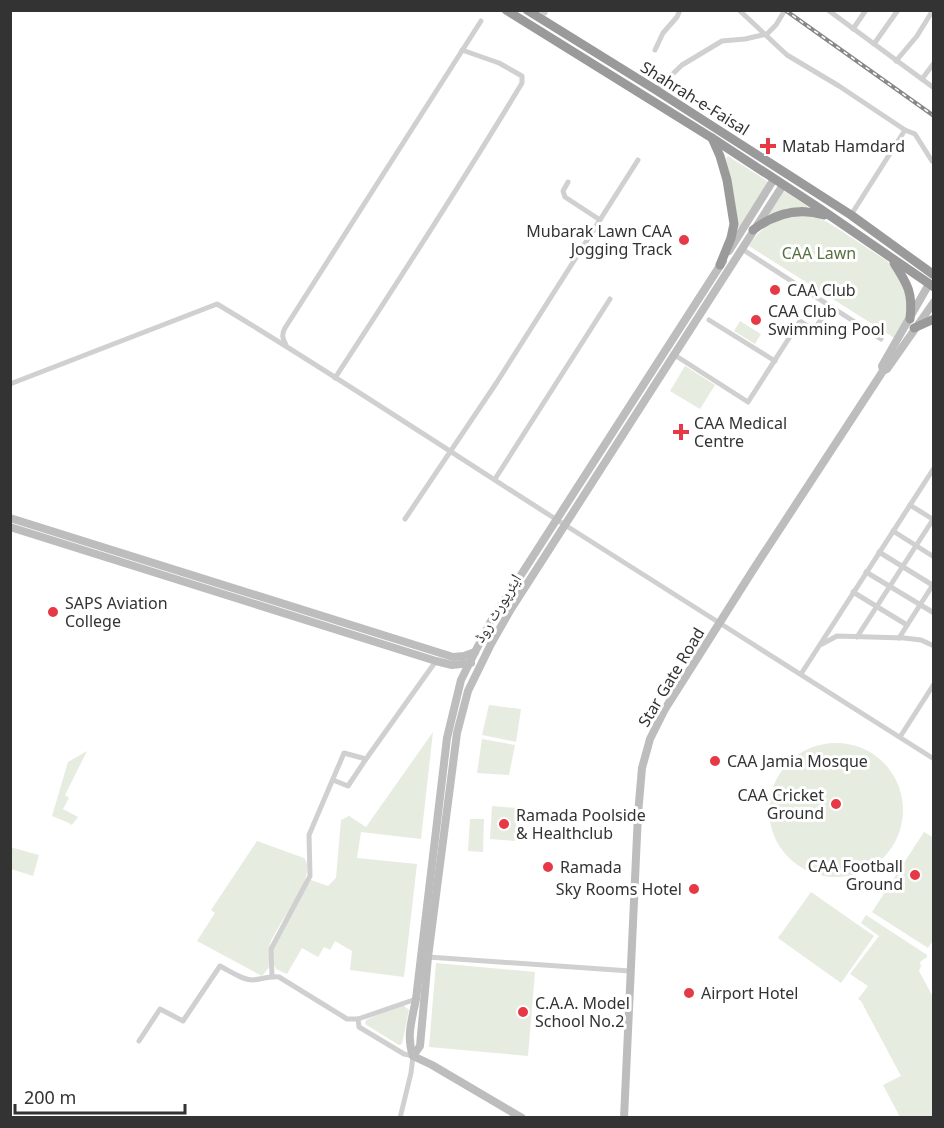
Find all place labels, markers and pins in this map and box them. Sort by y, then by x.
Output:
place label: Matab Hamdard [782,135,905,157]
marker: Matab Hamdard [759,137,777,155]
place label: Mubarak Lawn CAA Jogging Track [526,220,673,260]
marker: Mubarak Lawn CAA Jogging Track [677,233,691,247]
place label: CAA Club [787,279,856,301]
marker: CAA Club [768,283,782,297]
place label: CAA Club Swimming Pool [768,300,885,340]
marker: CAA Club Swimming Pool [749,313,763,327]
place label: CAA Medical Centre [694,412,787,452]
marker: CAA Medical Centre [672,423,690,441]
place label: SAPS Aviation College [65,592,168,632]
marker: SAPS Aviation College [46,605,60,619]
place label: CAA Jamia Mosque [727,750,868,772]
marker: CAA Jamia Mosque [708,754,722,768]
place label: CAA Cricket Ground [737,784,824,824]
marker: CAA Cricket Ground [829,797,843,811]
place label: Ramada Poolside & Healthclub [516,804,646,844]
marker: Ramada Poolside & Healthclub [497,817,511,831]
place label: CAA Football Ground [808,855,903,895]
place label: Ramada [560,856,622,878]
marker: Ramada [541,860,555,874]
marker: CAA Football Ground [908,868,922,882]
place label: Sky Rooms Hotel [556,878,682,900]
marker: Sky Rooms Hotel [687,882,701,896]
place label: Airport Hotel [701,982,799,1004]
marker: Airport Hotel [682,986,696,1000]
place label: C.A.A. Model School No.2 [535,992,630,1032]
marker: C.A.A. Model School No.2 [516,1005,530,1019]

